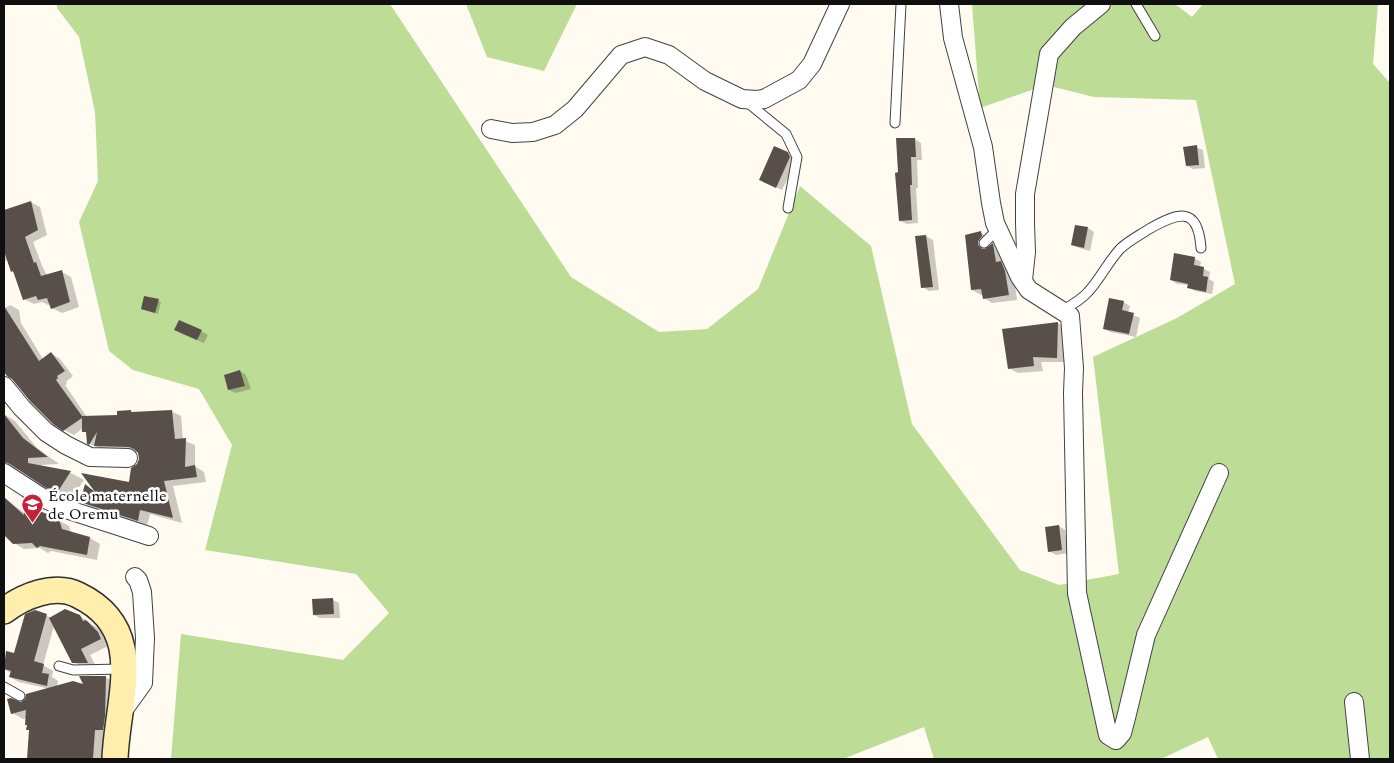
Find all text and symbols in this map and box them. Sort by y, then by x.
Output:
place label: École maternelle de Oremu [48,484,167,526]
school or university icon: École maternelle de Oremu [20,493,44,524]

